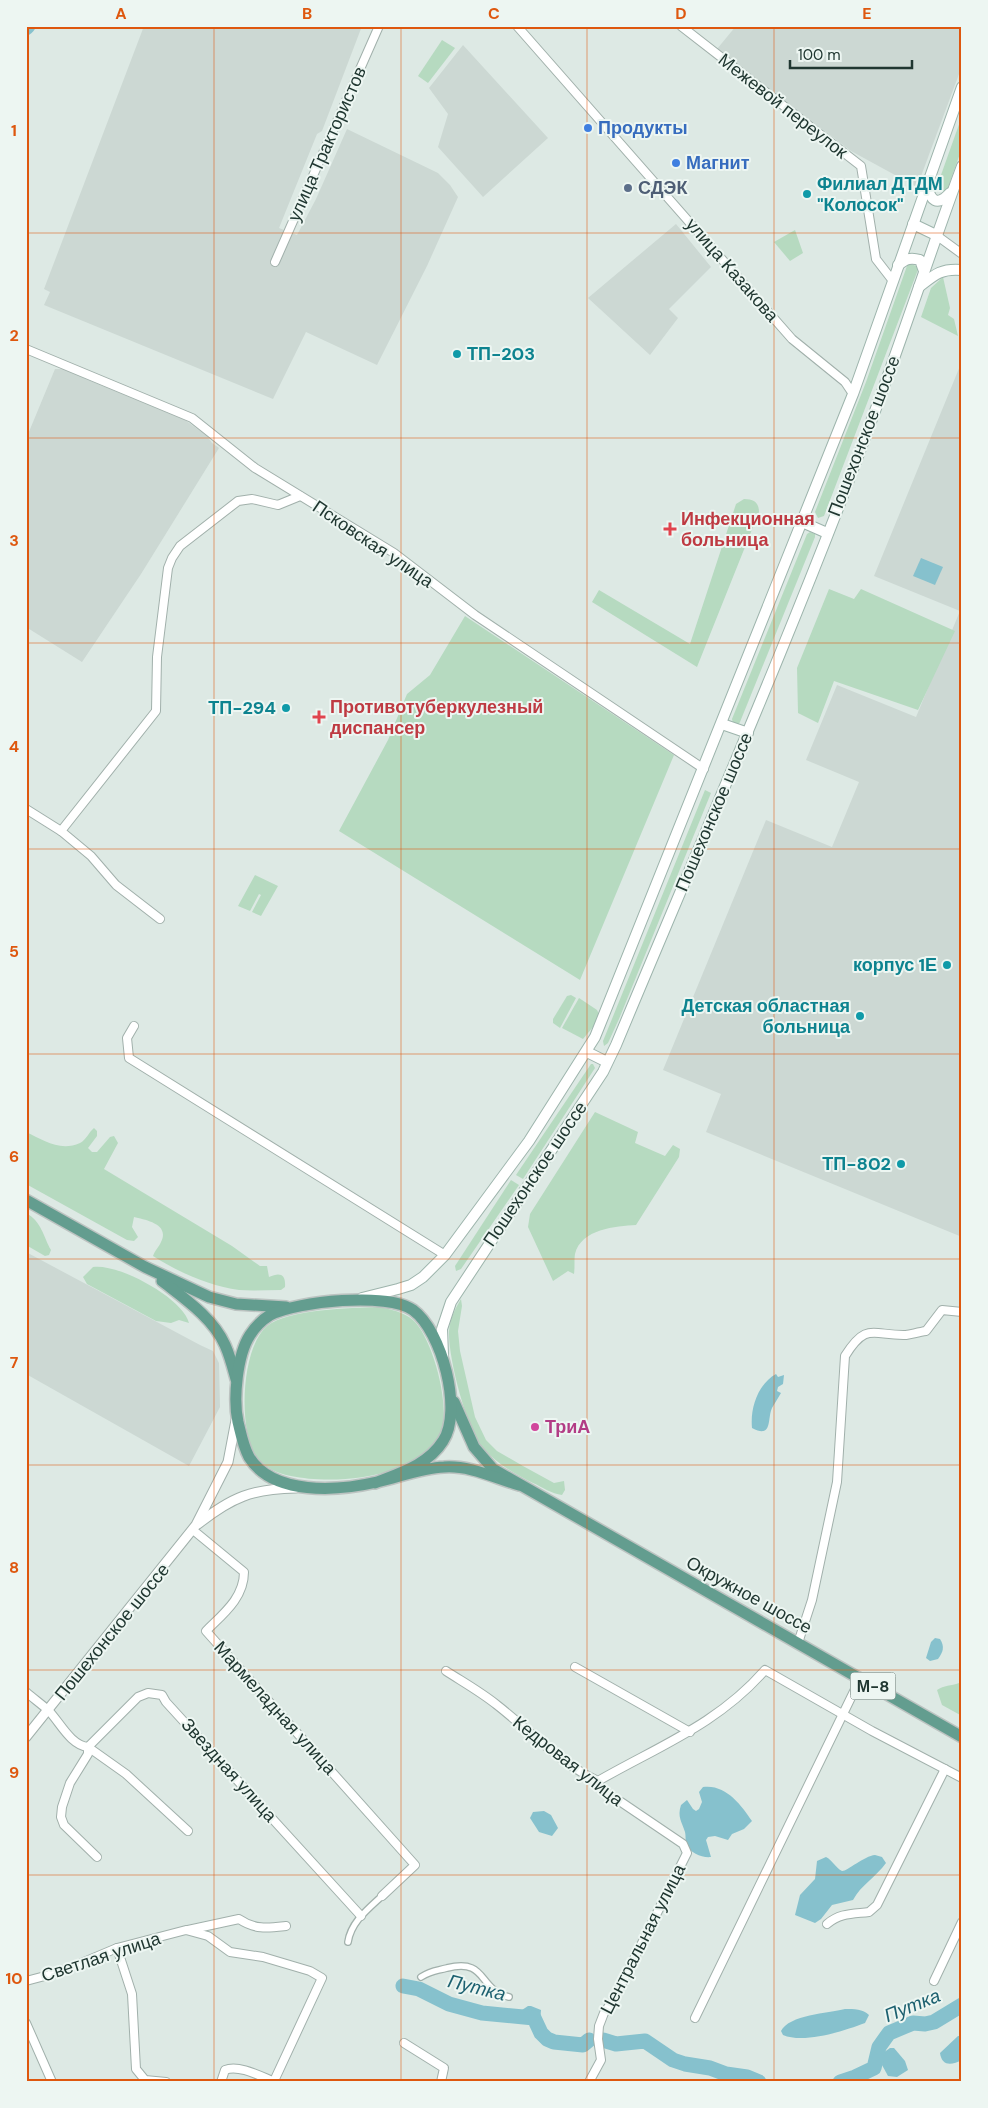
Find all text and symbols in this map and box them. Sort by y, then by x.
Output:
text: A [115,3,127,24]
text: B [302,3,312,24]
text: C [488,3,500,24]
text: D [675,3,687,24]
text: E [862,3,872,24]
scale bar [790,38,913,70]
text: 100 m [798,45,841,65]
street label: Межевой переулок [713,48,853,164]
street label: улица Трактористов [282,63,372,225]
place label: Продукты [598,116,688,140]
text: 1 [11,120,17,141]
marker: Продукты [582,122,594,134]
place label: Магнит [686,151,750,175]
marker: Магнит [670,157,682,169]
place label: Филиал ДТДМ "Колосок" [817,172,943,217]
place label: СДЭК [638,176,688,200]
marker: СДЭК [622,182,634,194]
marker: Филиал ДТДМ "Колосок" [801,188,813,200]
street label: улица Казакова [680,213,784,328]
text: 2 [9,325,19,346]
place label: ТП-203 [467,342,535,366]
marker: ТП-203 [451,348,463,360]
street label: Пошехонское шоссе [822,352,906,520]
street label: Псковская улица [308,495,439,594]
place label: Инфекционная больница [681,507,815,552]
marker: Инфекционная больница [663,522,677,536]
text: 3 [9,530,19,551]
place label: Противотуберкулезный диспансер [330,695,543,740]
place label: ТП-294 [208,696,276,720]
marker: ТП-294 [280,702,292,714]
marker: Противотуберкулезный диспансер [312,710,326,724]
street label: Пошехонское шоссе [670,729,758,895]
text: 4 [9,736,19,757]
text: 5 [9,941,19,962]
place label: корпус 1Е [853,953,937,977]
marker: корпус 1Е [941,959,953,971]
place label: Детская областная больница [682,994,851,1039]
marker: Детская областная больница [854,1010,866,1022]
street label: Пошехонское шоссе [477,1097,593,1251]
text: 6 [9,1146,19,1167]
place label: ТП-802 [822,1152,891,1176]
marker: ТП-802 [895,1158,907,1170]
text: 7 [10,1352,19,1373]
place label: ТриА [545,1415,590,1439]
marker: ТриА [529,1421,541,1433]
street label: Окружное шоссе [682,1551,816,1639]
text: 8 [9,1557,19,1578]
street label: Пошехонское шоссе [49,1558,175,1706]
street label: Мармеладная улица [209,1636,342,1781]
road number: М-8 [850,1672,896,1700]
street label: Кедровая улица [508,1710,629,1812]
street label: Звездная улица [176,1713,283,1828]
text: 9 [9,1762,19,1783]
street label: Центральная улица [595,1859,692,2018]
street label: Светлая улица [38,1926,165,1988]
text: 10 [5,1968,23,1989]
water label: Путка [445,1968,508,2007]
water label: Путка [880,1983,944,2028]

